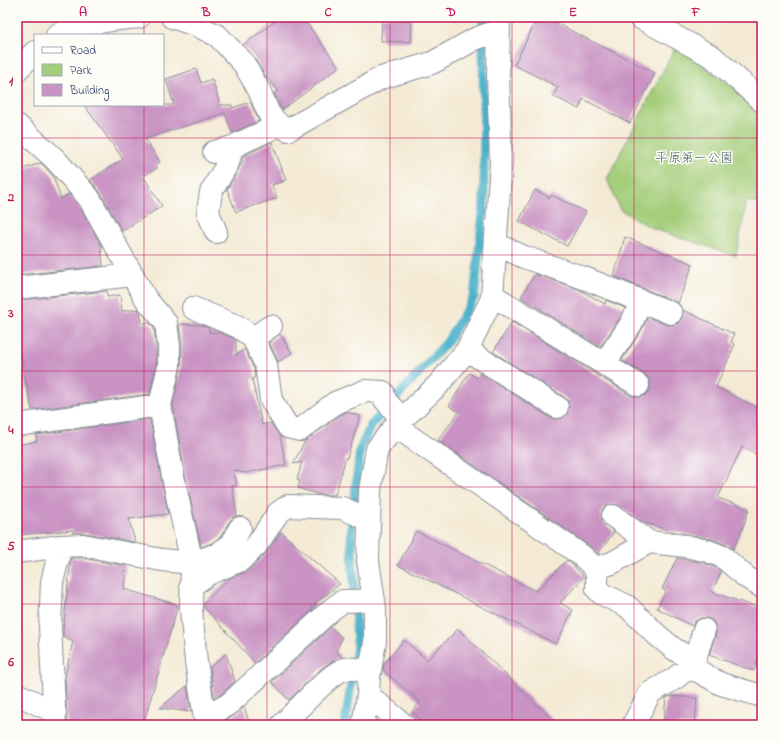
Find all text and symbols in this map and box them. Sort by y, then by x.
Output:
text: A [79,3,87,22]
text: B [201,3,211,22]
text: C [324,3,332,22]
text: D [445,3,456,22]
text: E [569,3,577,22]
text: F [691,3,701,22]
legend [34,34,164,106]
text: Road [70,42,96,60]
text: Park [70,62,92,80]
text: 1 [9,72,14,91]
text: Building [69,82,109,101]
park label: 平原第一公園 [655,149,733,168]
text: 2 [7,188,15,207]
text: 3 [7,304,14,323]
text: 4 [7,421,14,440]
text: 5 [7,537,15,556]
text: 6 [7,653,14,672]

